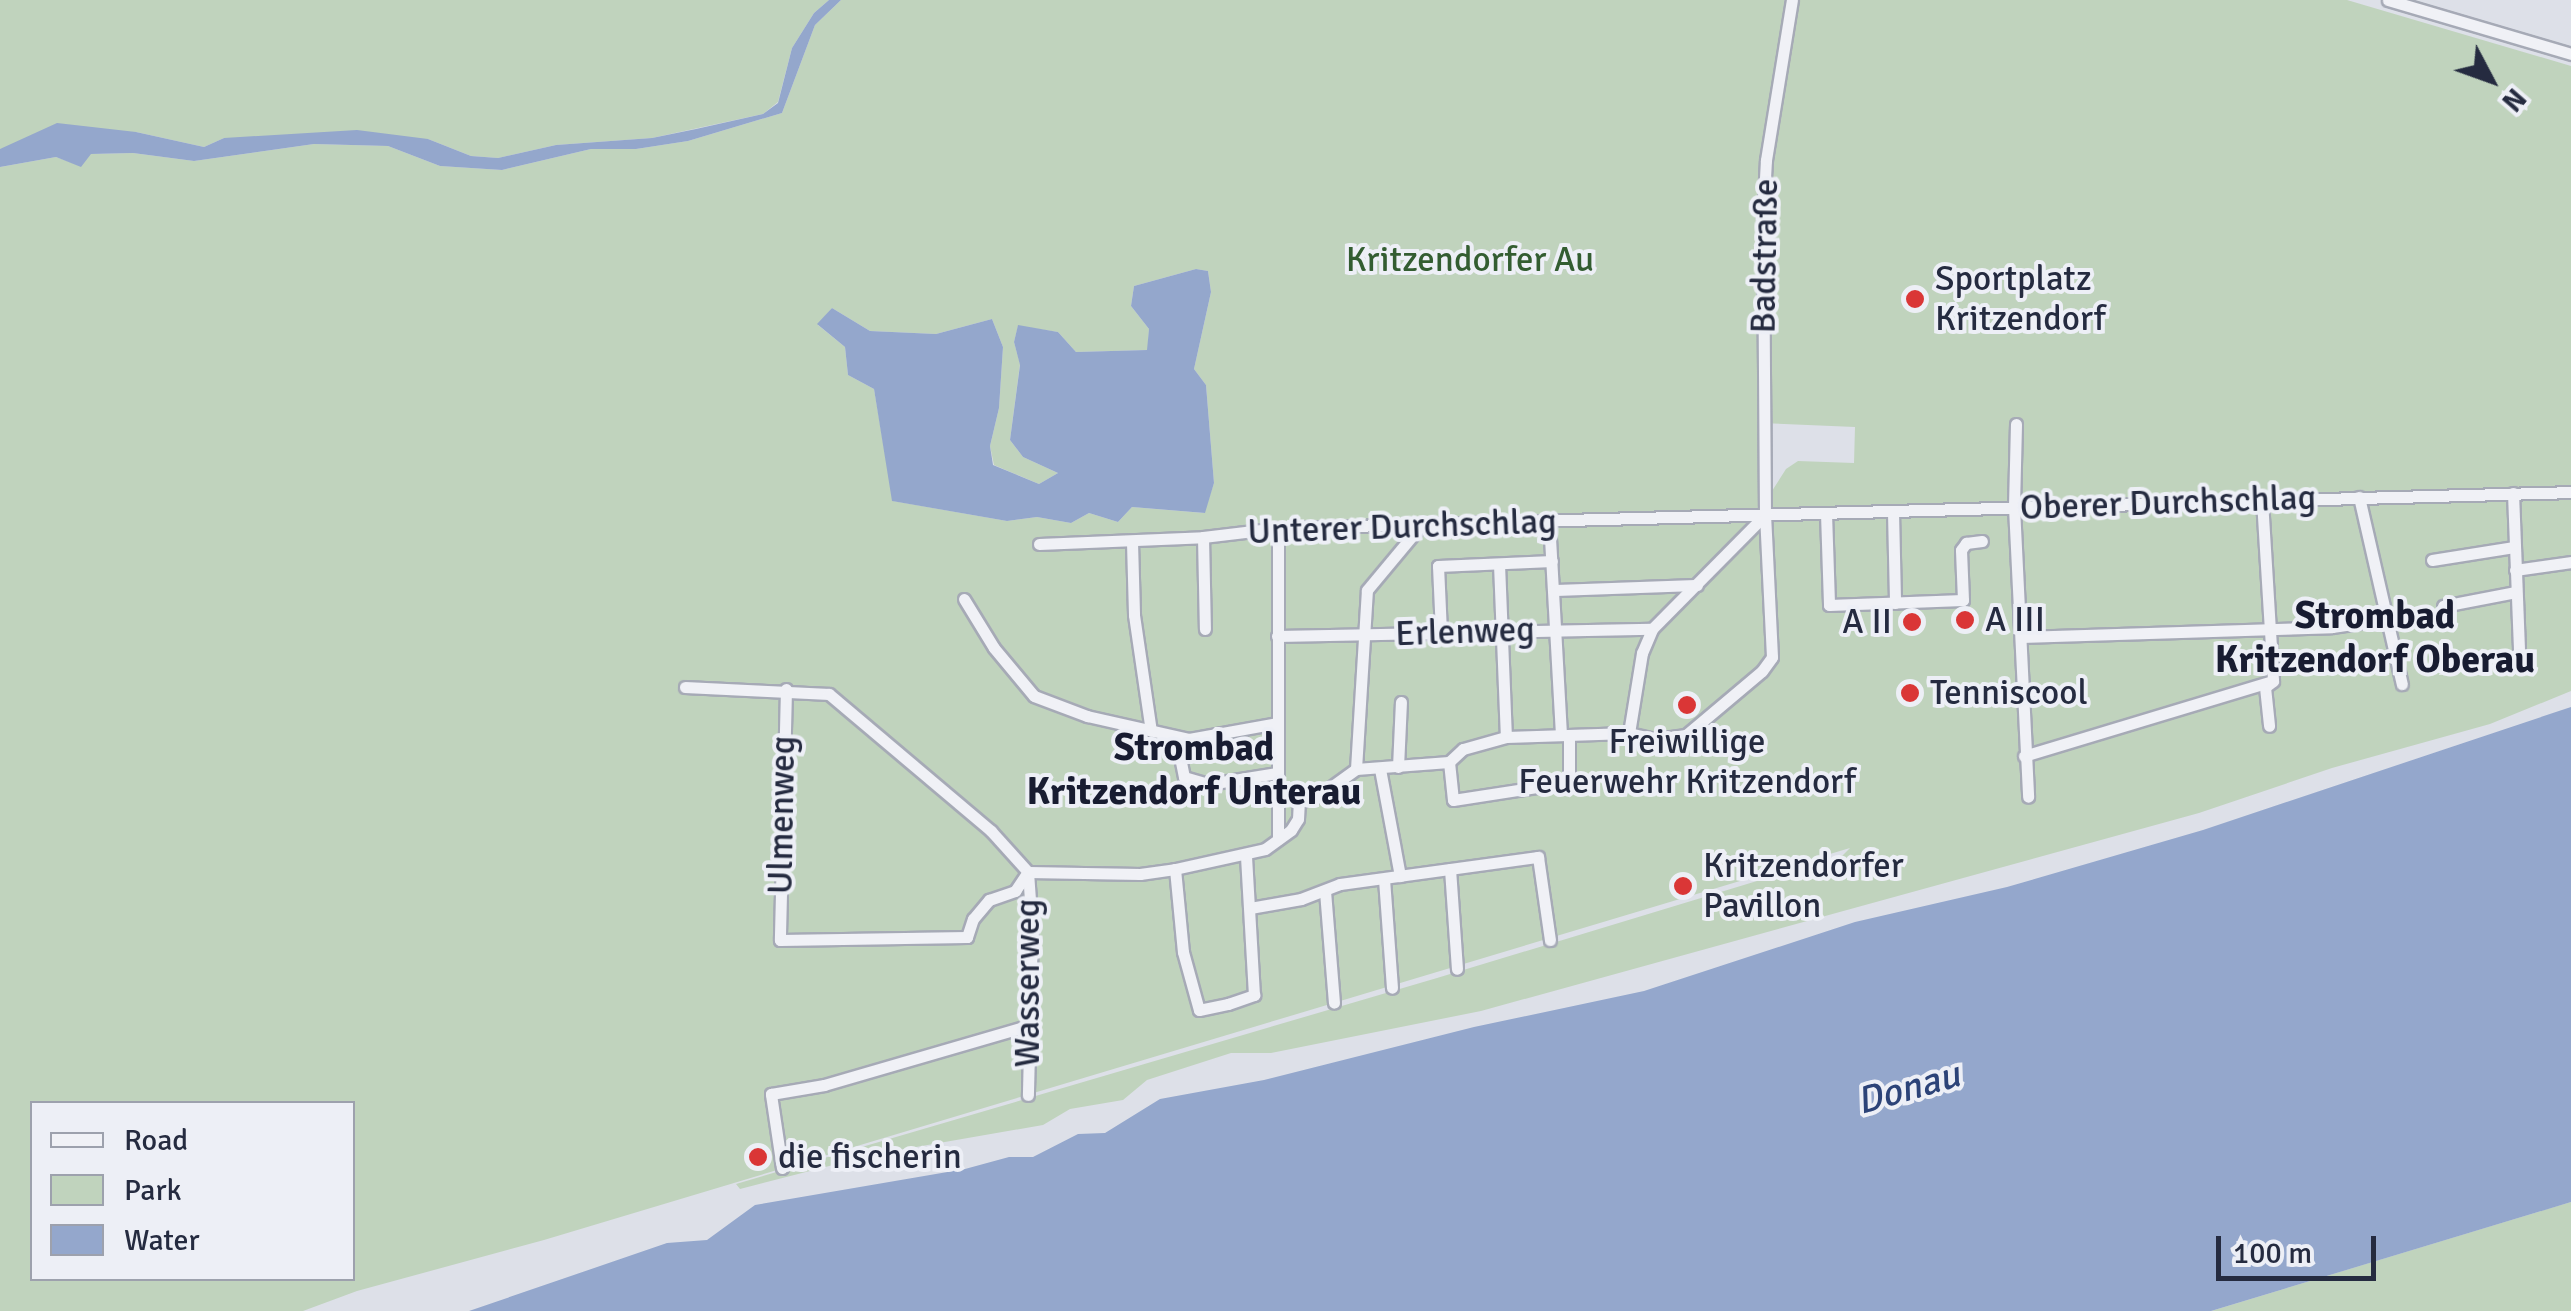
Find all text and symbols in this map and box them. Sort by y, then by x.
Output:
north arrow [2441,30,2541,130]
text: N [2494,81,2533,118]
street label: Badstraße [1743,178,1787,334]
park label: Kritzendorfer Au [1346,239,1594,281]
place label: Sportplatz Kritzendorf [1935,258,2106,340]
marker: Sportplatz Kritzendorf [1904,288,1926,310]
street label: Oberer Durchschlag [2019,477,2317,529]
street label: Unterer Durchschlag [1247,501,1557,553]
district label: Strombad Kritzendorf Oberau [2215,593,2535,682]
place label: A III [1985,599,2045,641]
place label: A II [1842,601,1892,643]
street label: Erlenweg [1395,609,1535,655]
marker: A III [1954,609,1976,631]
marker: A II [1901,611,1923,633]
place label: Tenniscool [1930,672,2088,714]
marker: Tenniscool [1899,682,1921,704]
marker: Freiwillige Feuerwehr Kritzendorf [1676,694,1698,716]
place label: Freiwillige Feuerwehr Kritzendorf [1518,721,1856,803]
district label: Strombad Kritzendorf Unterau [1027,725,1361,814]
street label: Ulmenweg [760,735,804,895]
place label: Kritzendorfer Pavillon [1703,845,1904,927]
marker: Kritzendorfer Pavillon [1672,875,1694,897]
street label: Wasserweg [1007,899,1049,1067]
water label: Donau [1851,1052,1965,1124]
legend [30,1101,355,1281]
text: Road [124,1122,188,1159]
place label: die fischerin [778,1136,962,1178]
marker: die fischerin [747,1146,769,1168]
text: Park [124,1172,182,1209]
scale bar [2221,1216,2381,1278]
text: Water [124,1222,200,1259]
text: 100 m [2233,1235,2312,1272]

